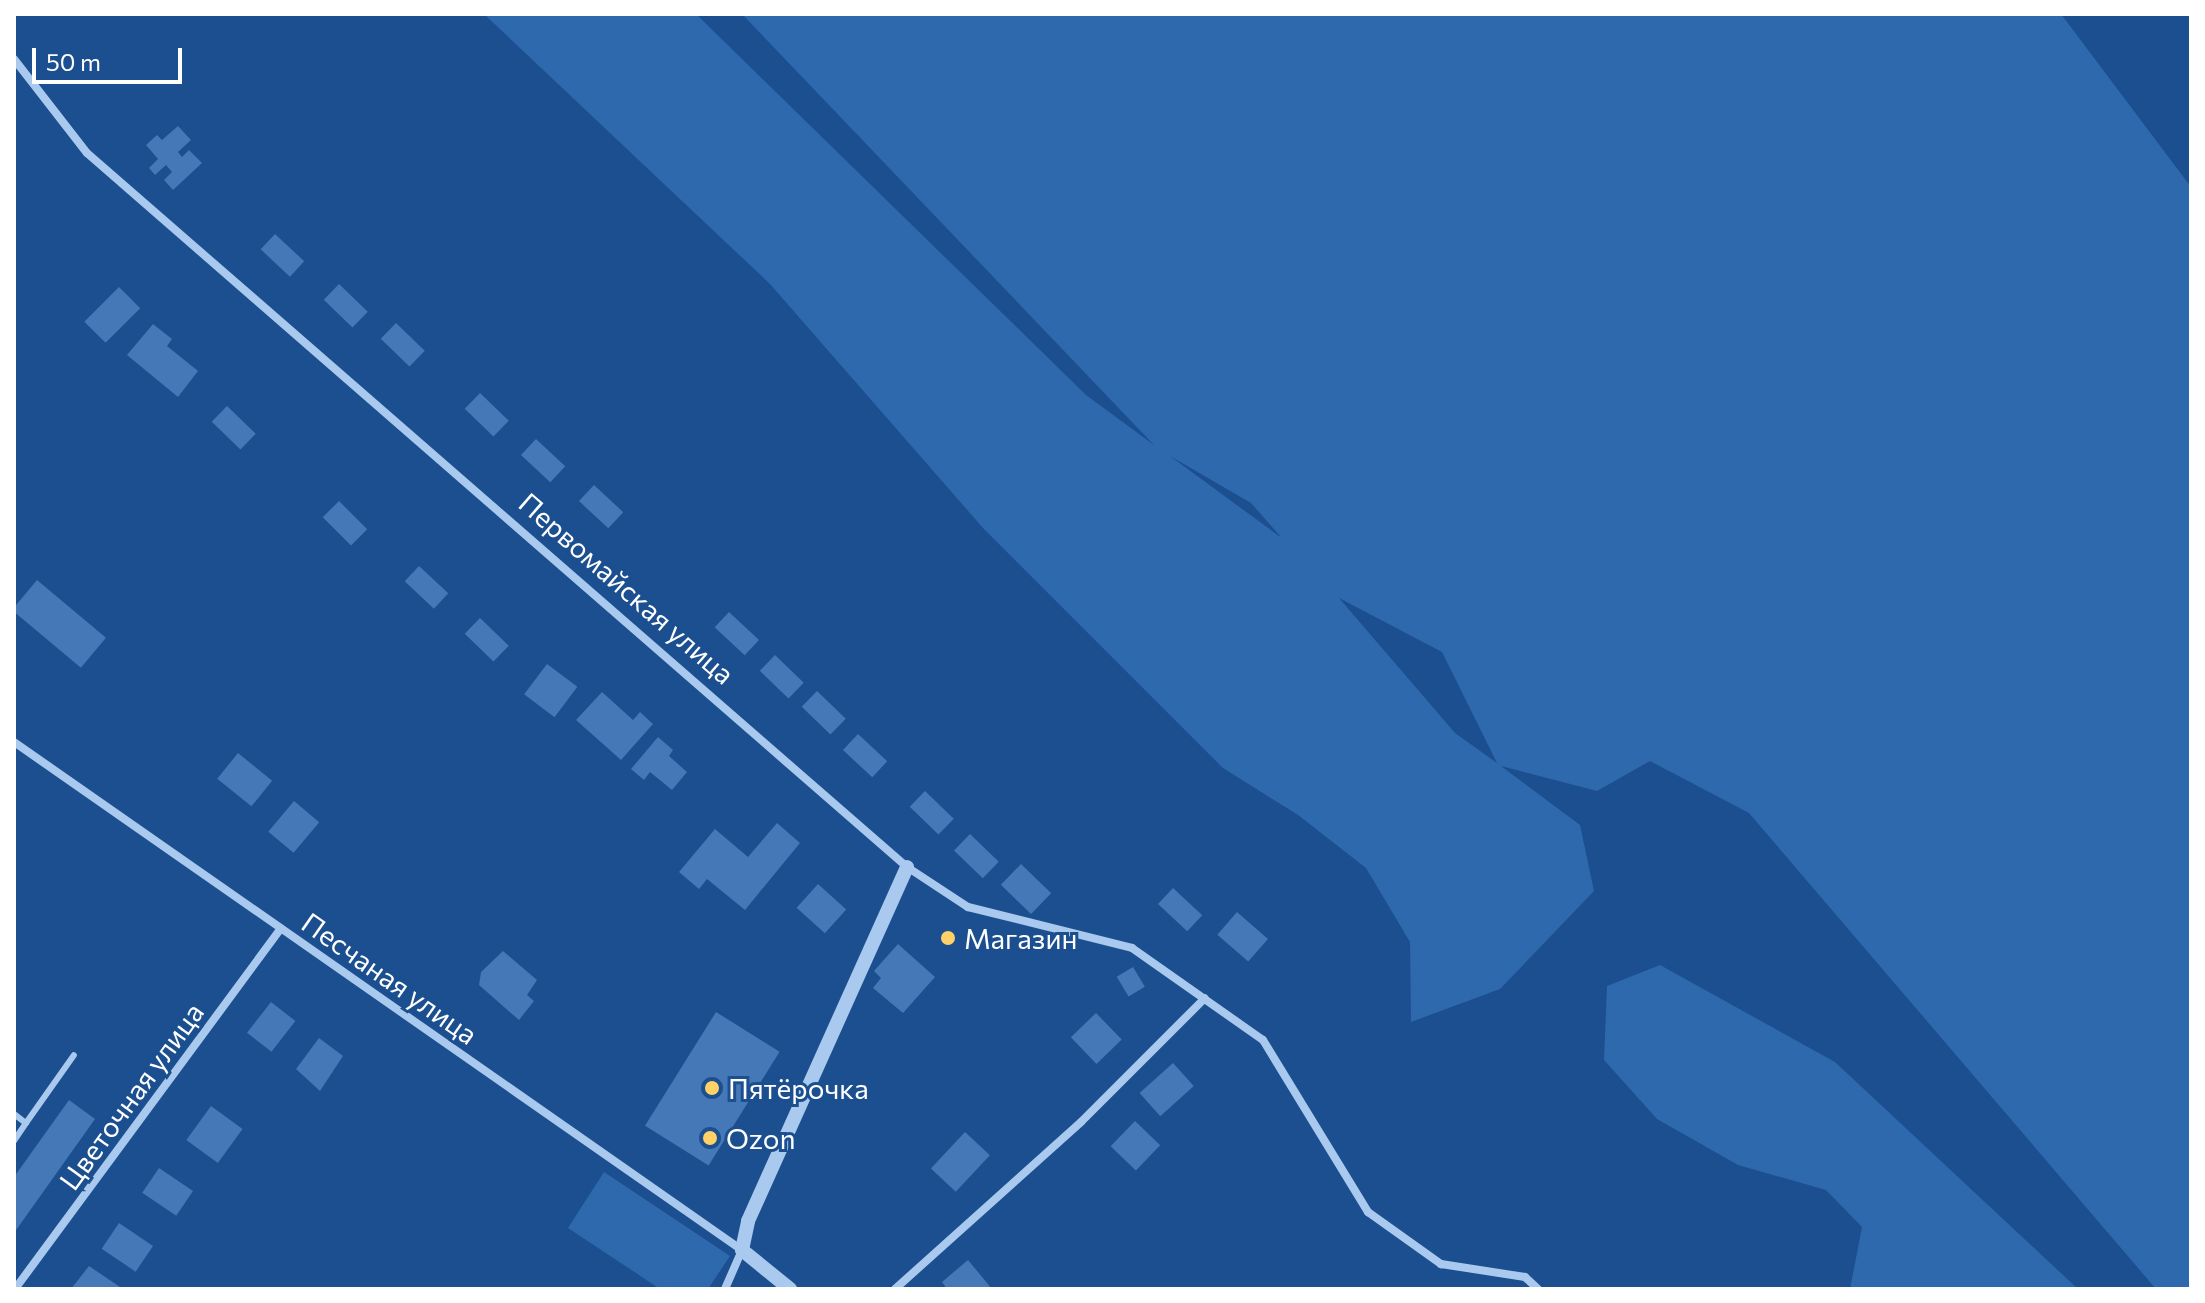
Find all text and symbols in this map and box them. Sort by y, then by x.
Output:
scale bar [36,32,186,82]
text: 50 m [46,47,101,76]
street label: Первомайская улица [513,485,741,691]
street label: Песчаная улица [296,905,484,1051]
place label: Магазин [964,921,1077,955]
marker: Магазин [939,929,957,947]
street label: Цветочная улица [52,996,210,1196]
place label: Пятёрочка [728,1071,869,1105]
marker: Пятёрочка [703,1079,721,1097]
place label: Ozon [726,1121,796,1155]
marker: Ozon [701,1129,719,1147]

